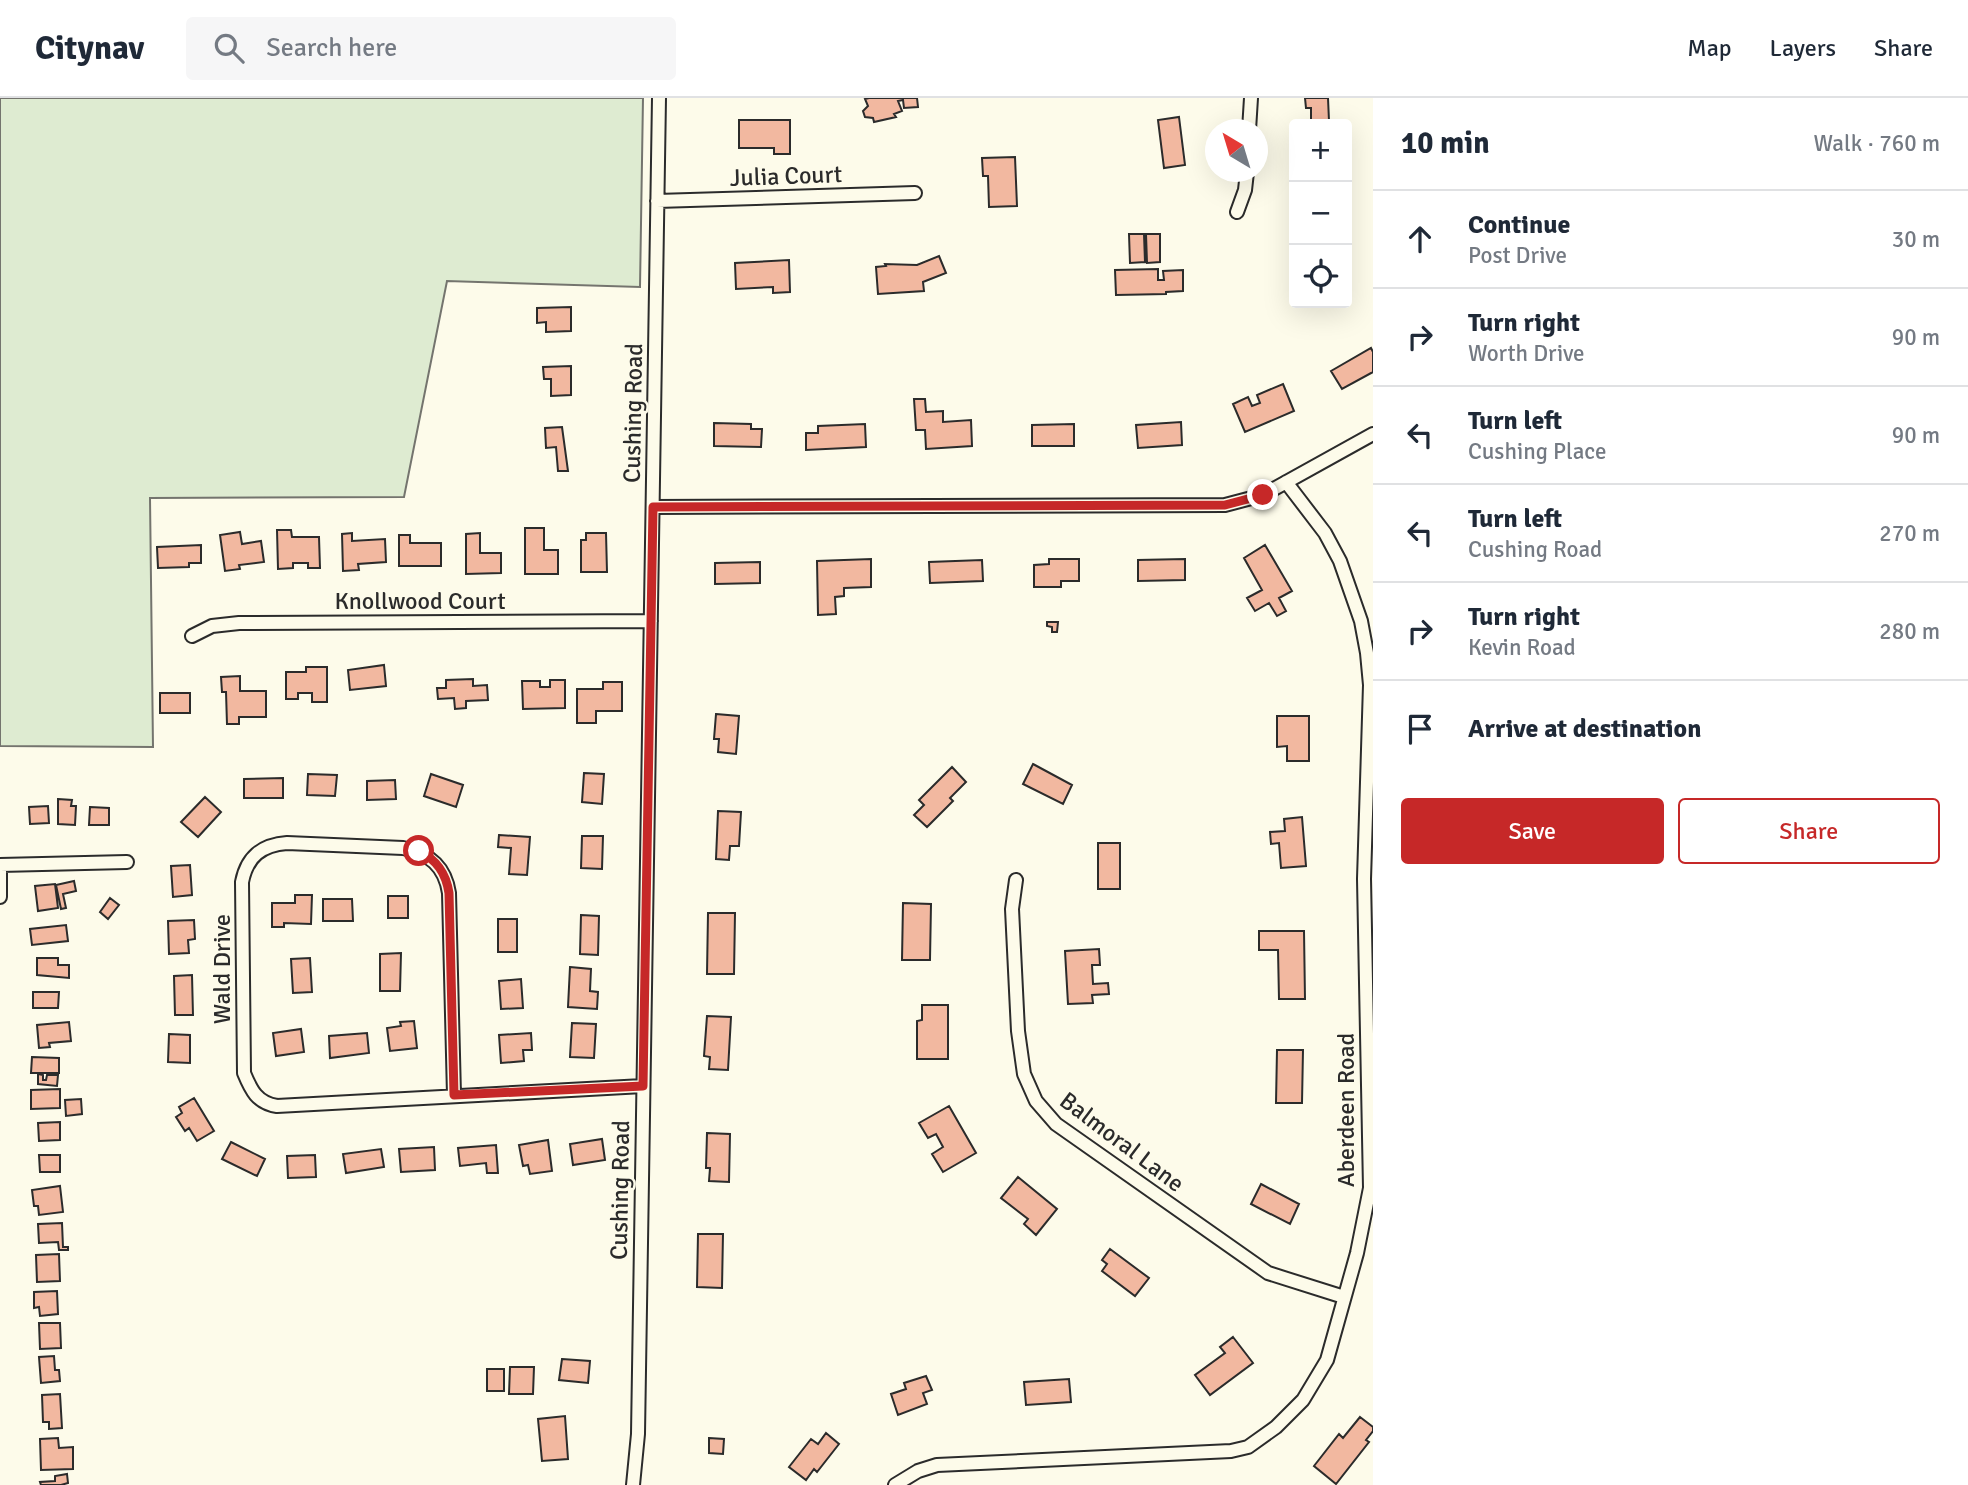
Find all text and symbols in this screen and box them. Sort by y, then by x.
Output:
search box [186,17,676,80]
text: Citynav [35,28,144,69]
icon: search [210,29,248,67]
text: Search here [266,32,397,64]
text: Map [1687,33,1732,63]
text: Layers [1770,33,1836,63]
text: Share [1874,33,1933,63]
north arrow [1205,119,1268,182]
map controls [1289,119,1352,308]
button: + [1289,119,1352,182]
text: 10 min [1401,125,1490,162]
text: Walk · 760 m [1814,129,1940,158]
street label: Julia Court [729,159,843,193]
button: − [1289,182,1352,245]
text: Continue [1468,209,1570,241]
icon: ahead [1401,220,1439,258]
text: 30 m [1892,225,1940,254]
text: Post Drive [1468,241,1567,270]
button: locate [1289,245,1352,308]
text: Turn right [1468,307,1580,339]
icon: right [1401,318,1439,356]
text: 90 m [1892,323,1940,352]
text: Worth Drive [1468,339,1585,368]
street label: Cushing Road [617,343,649,483]
text: Turn left [1468,405,1562,437]
icon: left [1401,416,1439,454]
text: 90 m [1892,421,1940,450]
text: Cushing Place [1468,437,1607,466]
route end [1247,479,1278,510]
text: Turn left [1468,503,1562,535]
icon: left [1401,514,1439,552]
text: 270 m [1879,519,1940,548]
text: Cushing Road [1468,535,1602,564]
street label: Knollwood Court [334,586,506,616]
text: Turn right [1468,601,1580,633]
icon: right [1401,612,1439,650]
text: 280 m [1879,617,1940,646]
text: Kevin Road [1468,633,1576,662]
icon: arrive [1401,710,1439,748]
text: Arrive at destination [1468,713,1701,745]
button: Save [1401,798,1664,864]
button: Share [1678,798,1940,864]
route start [403,835,434,866]
street label: Wald Drive [207,914,237,1024]
street label: Aberdeen Road [1331,1033,1361,1187]
street label: Balmoral Lane [1054,1085,1190,1199]
street label: Cushing Road [604,1120,636,1260]

